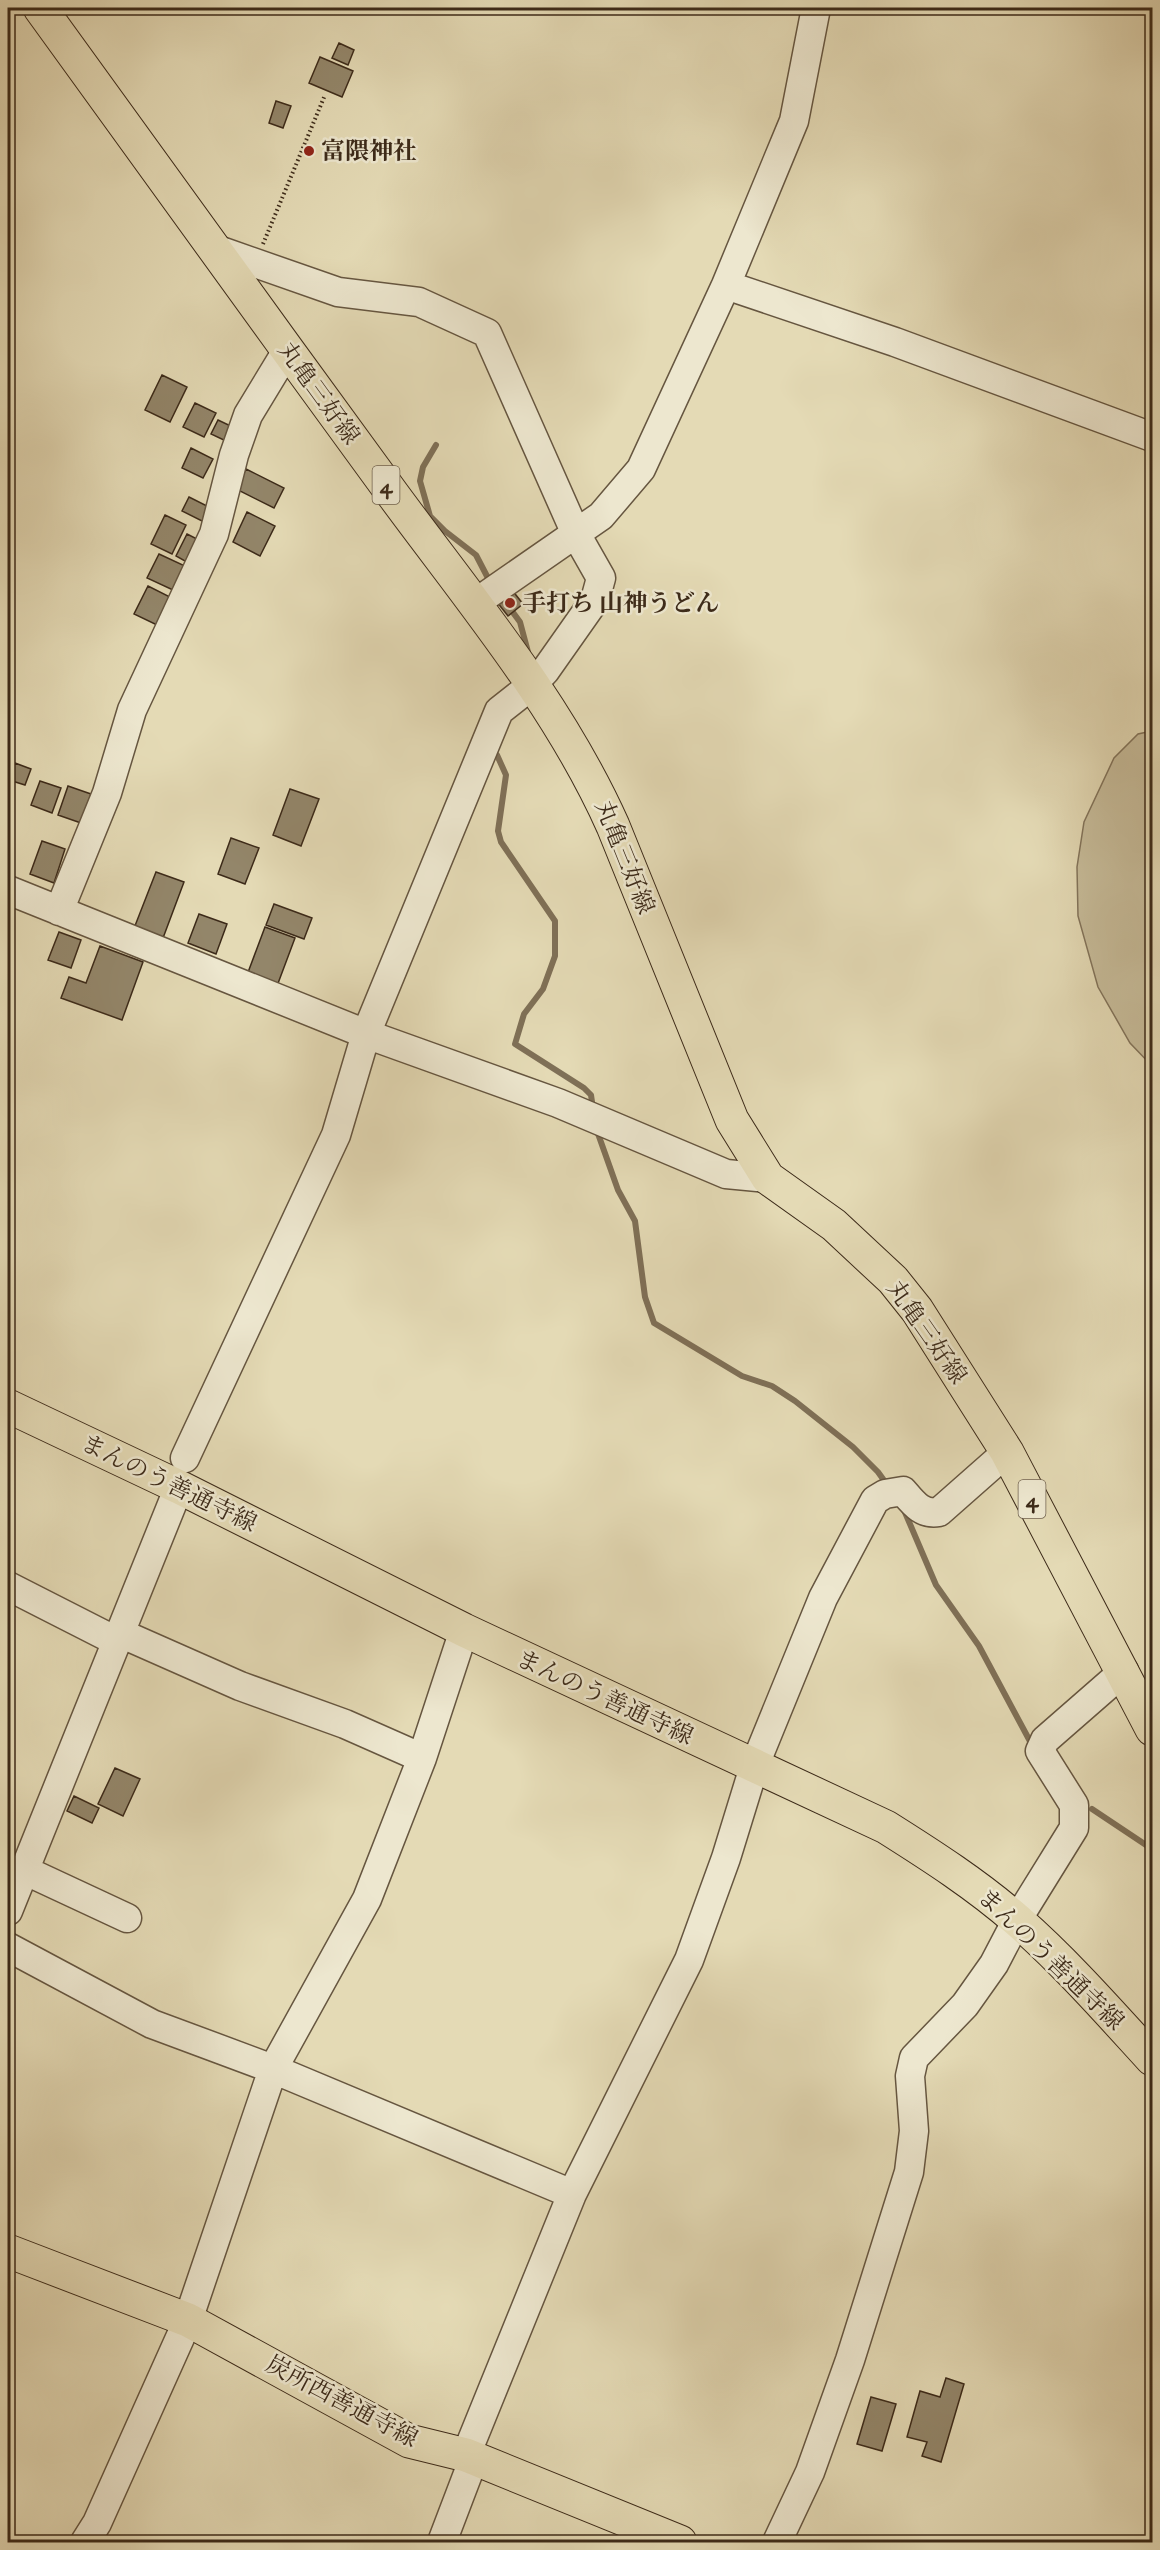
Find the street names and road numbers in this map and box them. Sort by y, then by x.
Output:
street label: 丸亀三好線 [271,336,366,451]
road number: 4 [372,466,400,504]
street label: 丸亀三好線 [588,796,660,919]
street label: 丸亀三好線 [879,1275,973,1390]
street label: まんのう善通寺線 [76,1428,261,1539]
road number: 4 [1018,1480,1046,1518]
street label: まんのう善通寺線 [511,1644,698,1752]
street label: まんのう善通寺線 [971,1882,1130,2037]
street label: 炭所西善通寺線 [260,2349,423,2455]

